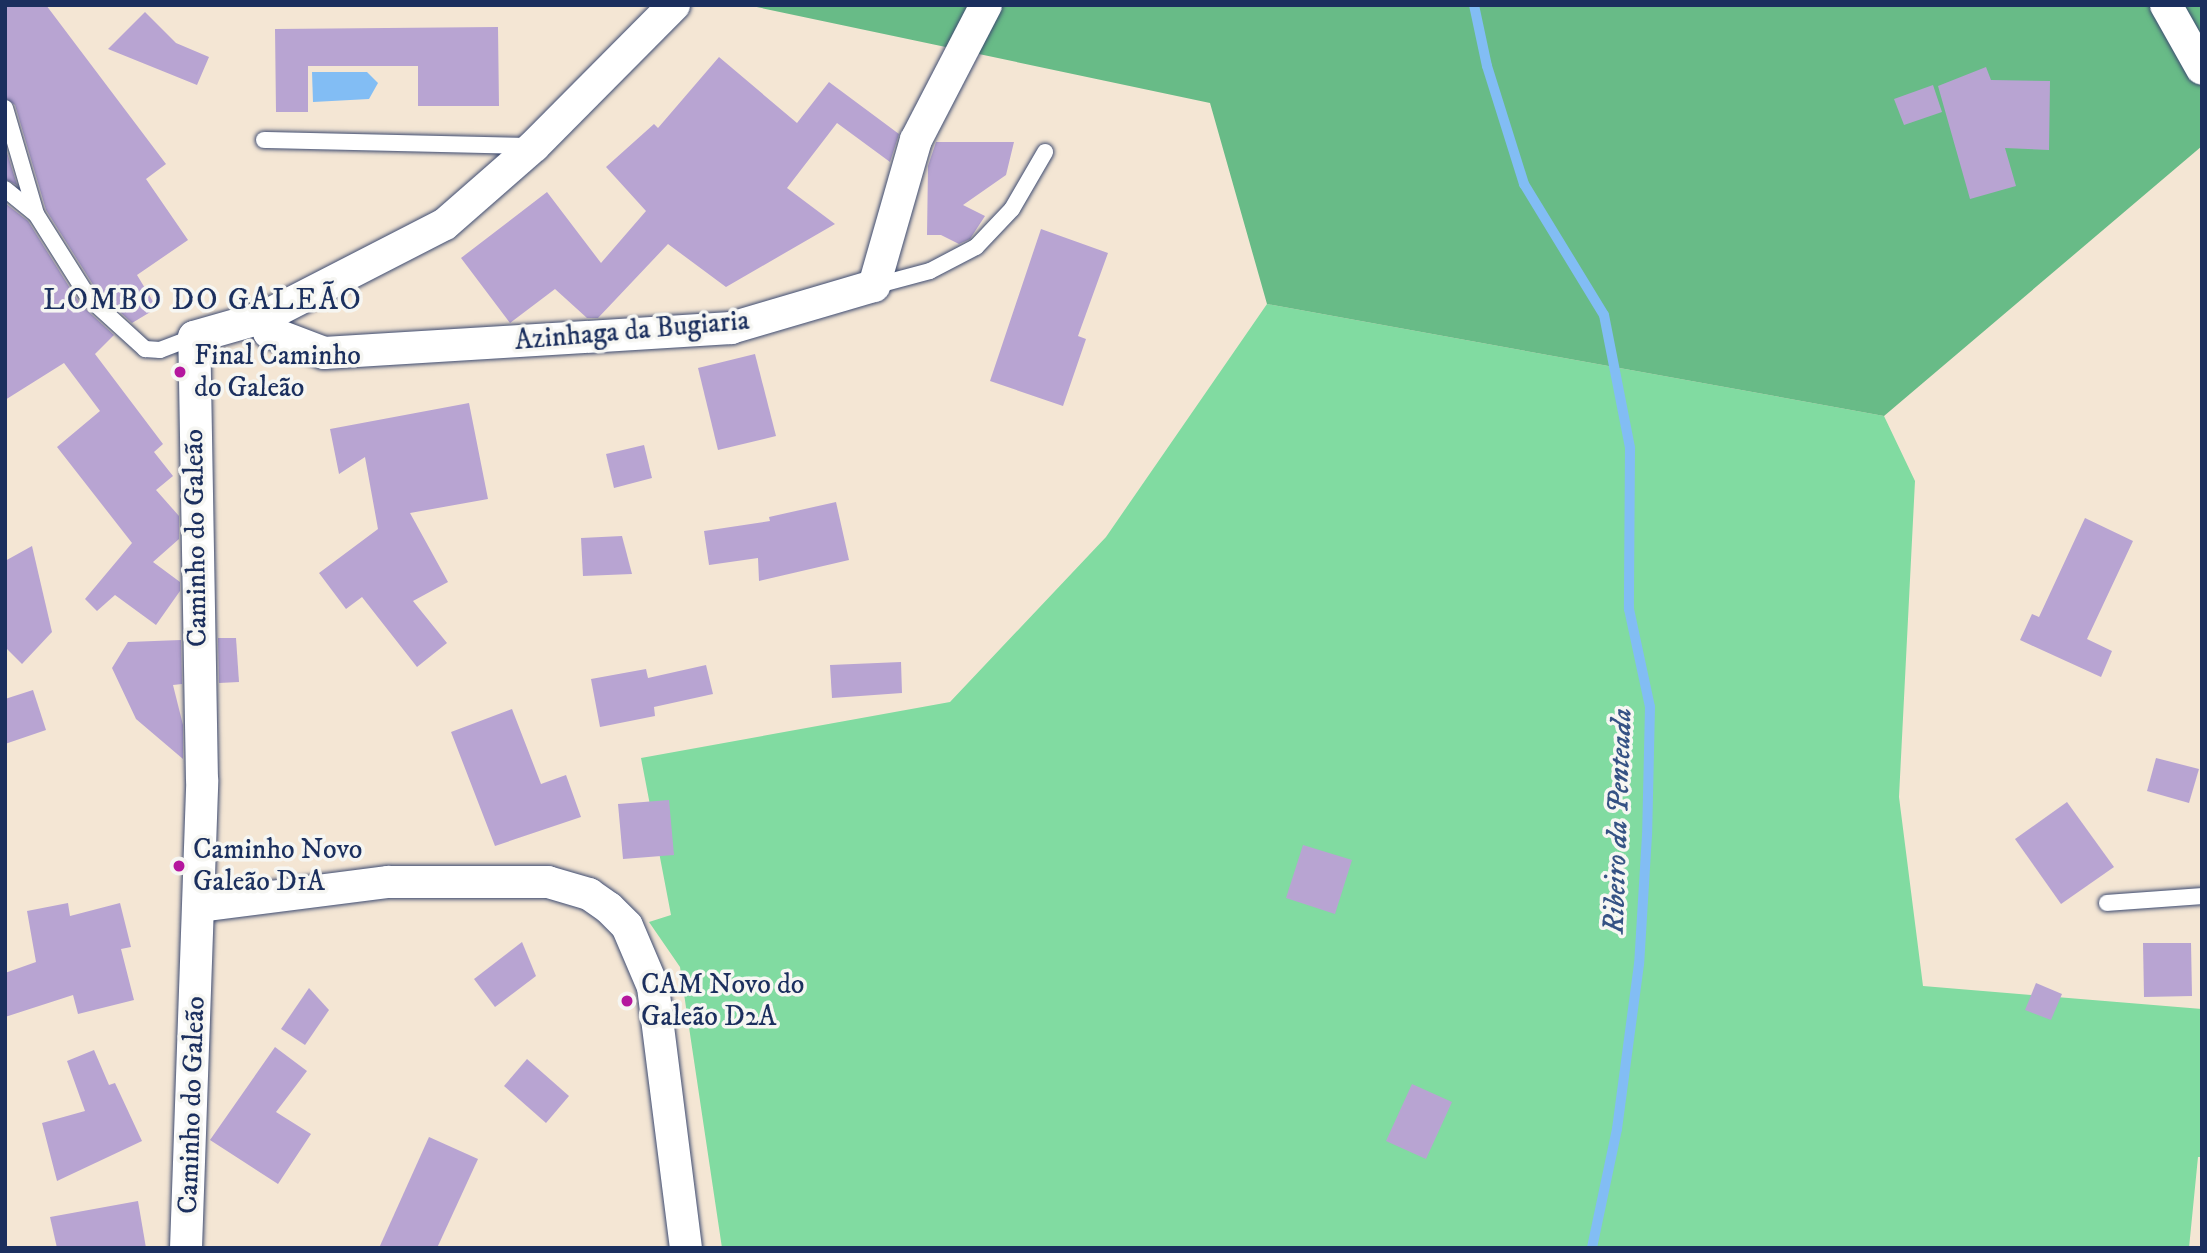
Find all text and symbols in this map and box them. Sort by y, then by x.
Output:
district label: LOMBO DO GALEÃO [45,283,361,319]
street label: Azinhaga da Bugiaria [513,304,751,358]
place label: Final Caminho do Galeão [194,339,361,405]
marker: Final Caminho do Galeão [172,364,188,380]
street label: Caminho do Galeão [177,429,215,647]
water label: Ribeiro da Penteada [1597,707,1641,935]
place label: Caminho Novo Galeão D1A [193,833,362,899]
marker: Caminho Novo Galeão D1A [171,858,187,874]
place label: CAM Novo do Galeão D2A [641,968,804,1034]
marker: CAM Novo do Galeão D2A [619,993,635,1009]
street label: Caminho do Galeão [171,995,213,1215]

